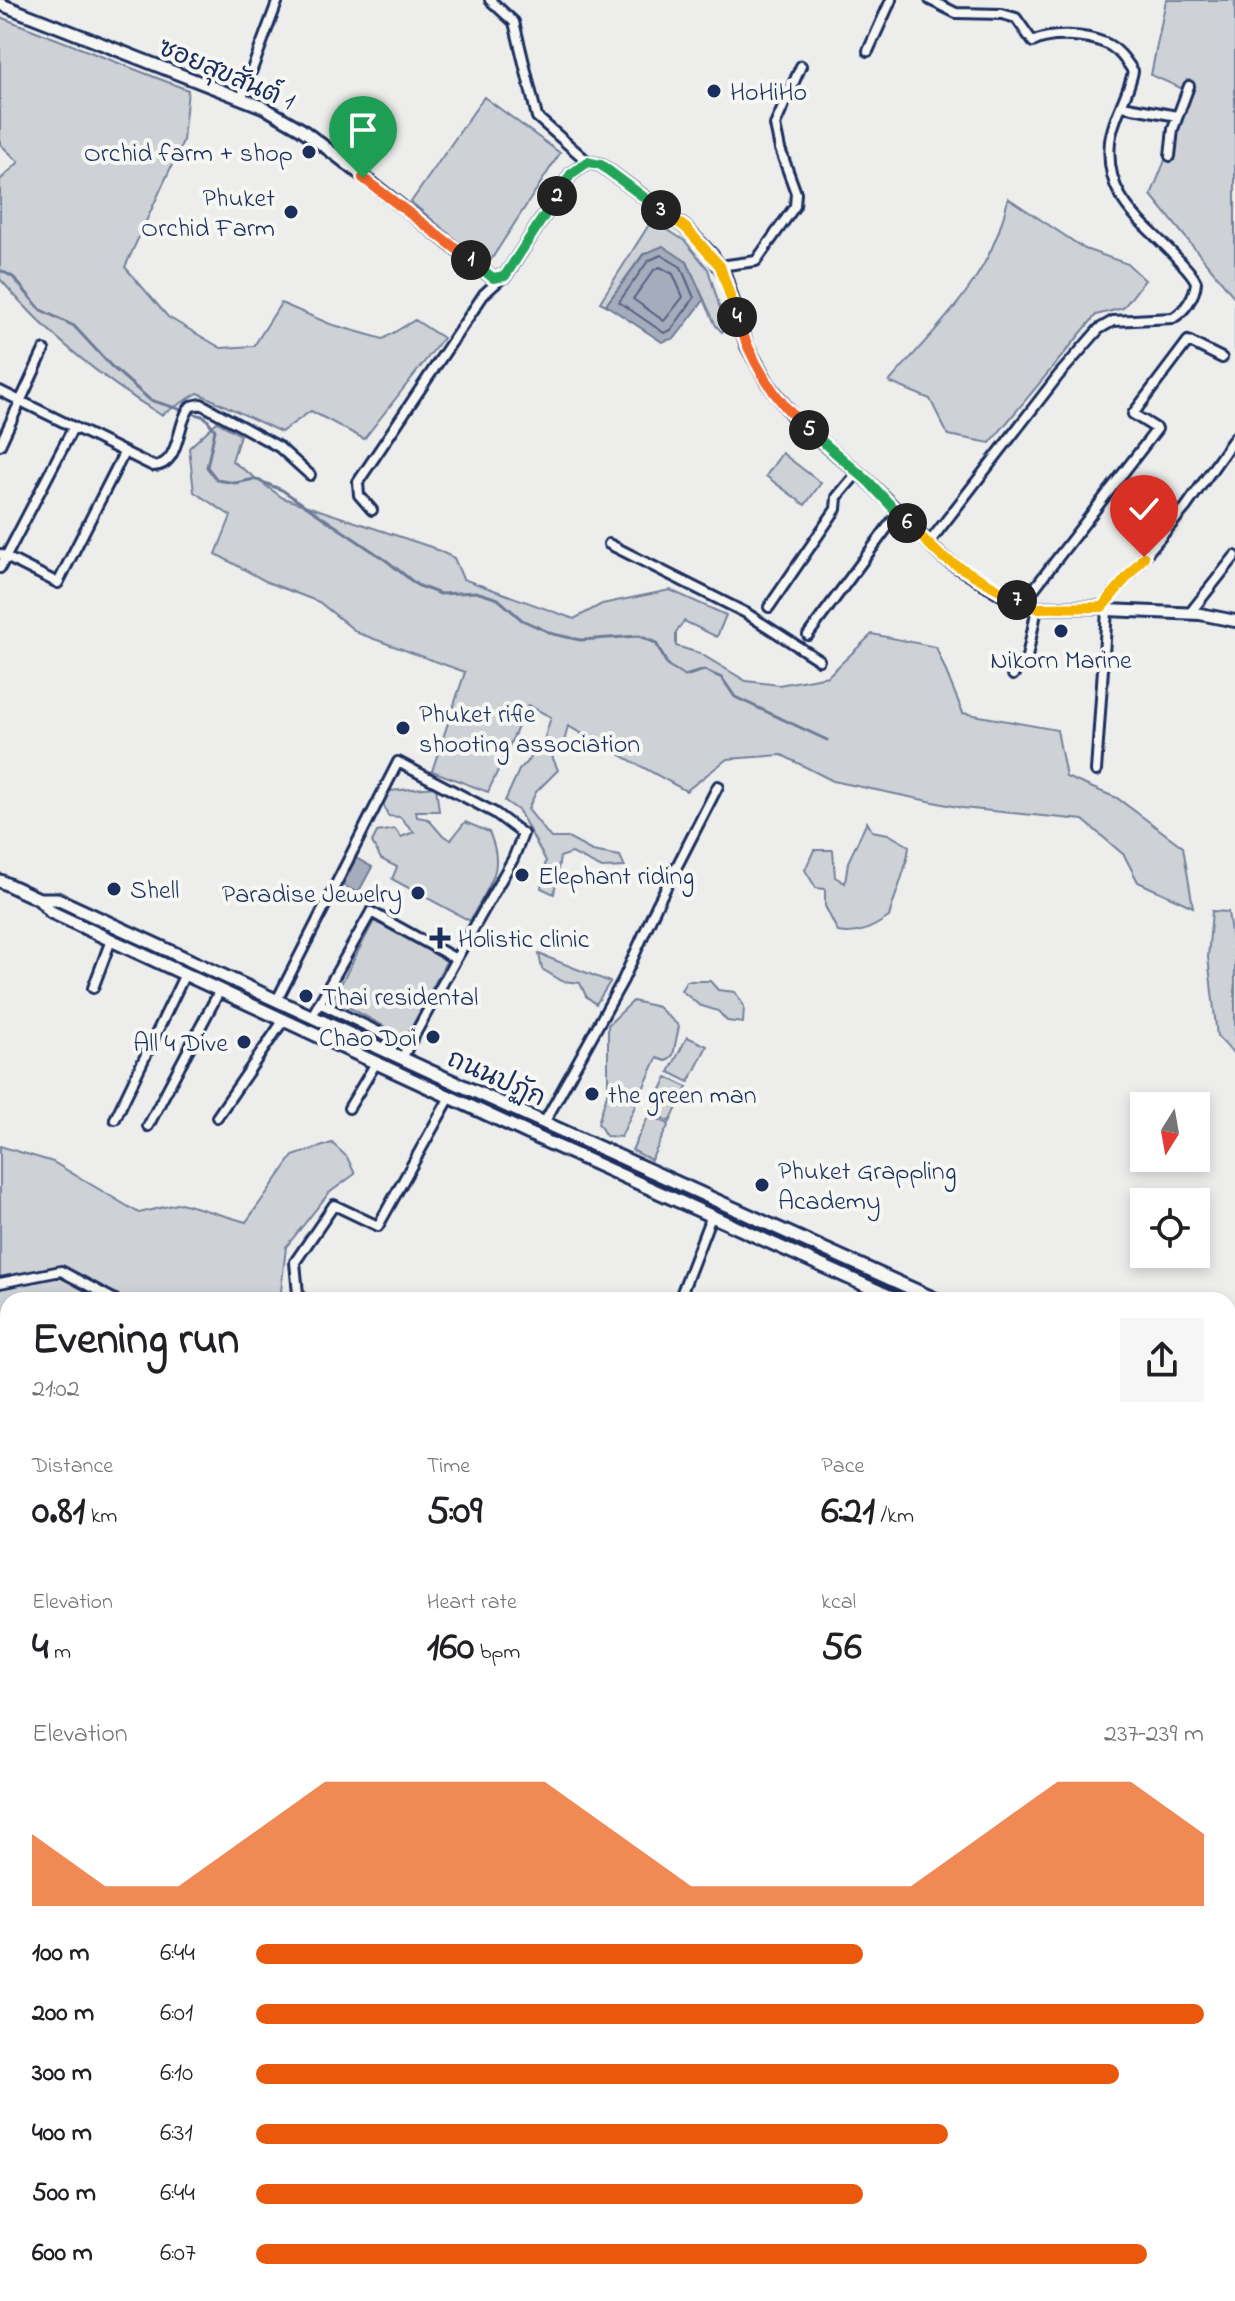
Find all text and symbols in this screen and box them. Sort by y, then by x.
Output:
street label: ซอยสุขสันต์ 1 [152,30,300,122]
place label: HoHiHo [730,75,807,113]
marker: HoHiHo [705,82,723,100]
pin [329,96,397,178]
icon: arrive [341,108,385,152]
place label: Orchid farm + shop [84,136,293,174]
marker: Orchid farm + shop [300,143,318,161]
pin: 2 [537,176,577,216]
text: 2 [552,180,562,212]
place label: Phuket Orchid Farm [141,181,275,249]
pin: 3 [641,190,681,230]
text: 3 [656,194,666,226]
marker: Phuket Orchid Farm [282,203,300,221]
pin: 1 [451,240,491,280]
text: 1 [468,244,475,276]
pin: 4 [717,297,757,337]
text: 4 [732,301,742,333]
pin: 5 [789,410,829,450]
text: 5 [803,414,815,446]
pin [1110,475,1178,557]
icon: check [1122,487,1166,531]
pin: 6 [887,503,927,543]
text: 6 [902,507,912,539]
pin: 7 [997,580,1037,620]
text: 7 [1012,584,1022,616]
marker: Nikorn Marine [1052,622,1070,640]
place label: Nikorn Marine [990,643,1132,681]
place label: Phuket rifle shooting association [419,697,640,765]
marker: Phuket rifle shooting association [394,719,412,737]
place label: Elephant riding [538,859,694,897]
marker: Elephant riding [513,866,531,884]
place label: Shell [130,873,179,911]
place label: Paradise Jewelry [222,877,402,915]
marker: Shell [105,880,123,898]
marker: Paradise Jewelry [409,884,427,902]
place label: Holistic clinic [458,922,590,960]
marker: Holistic clinic [429,927,451,949]
place label: Thai residental [322,980,478,1018]
marker: Thai residental [297,987,315,1005]
place label: Chao Doi [319,1021,417,1059]
place label: All 4 Dive [133,1026,228,1064]
marker: Chao Doi [424,1028,442,1046]
marker: All 4 Dive [235,1033,253,1051]
street label: ถนนปฏัก [440,1041,551,1118]
place label: the green man [608,1078,757,1116]
marker: the green man [583,1085,601,1103]
north arrow [1130,1092,1210,1172]
map controls [1130,1092,1210,1268]
place label: Phuket Grappling Academy [778,1154,956,1222]
marker: Phuket Grappling Academy [753,1176,771,1194]
button: locate [1130,1188,1210,1268]
text: Evening run [32,1309,239,1373]
button: share [1120,1318,1204,1402]
text: 21:02 [32,1371,80,1409]
text: Distance [32,1451,113,1483]
text: Time [427,1451,470,1483]
text: Pace [821,1451,864,1483]
text: 0.81 [32,1483,85,1542]
text: 5:09 [427,1483,482,1542]
text: 6:21 [821,1483,875,1542]
text: km [85,1501,117,1533]
text: /km [875,1501,914,1533]
text: Elevation [32,1587,113,1619]
text: Heart rate [427,1587,517,1619]
text: kcal [821,1587,856,1619]
text: 4 [32,1619,48,1678]
text: 160 [427,1619,474,1678]
text: 56 [821,1619,862,1678]
text: m [48,1637,71,1669]
text: bpm [474,1637,520,1669]
text: Elevation [32,1716,128,1754]
text: 237–239 m [1104,1716,1204,1754]
text: 100 m [32,1935,89,1973]
text: 6:44 [160,1935,195,1973]
text: 200 m [32,1995,94,2033]
text: 6:01 [160,1995,193,2033]
text: 300 m [32,2055,92,2093]
text: 6:10 [160,2055,193,2093]
text: 400 m [32,2115,92,2153]
text: 6:31 [160,2115,193,2153]
text: 500 m [32,2175,96,2213]
text: 6:44 [160,2175,195,2213]
text: 600 m [32,2235,93,2273]
text: 6:07 [160,2235,196,2273]

